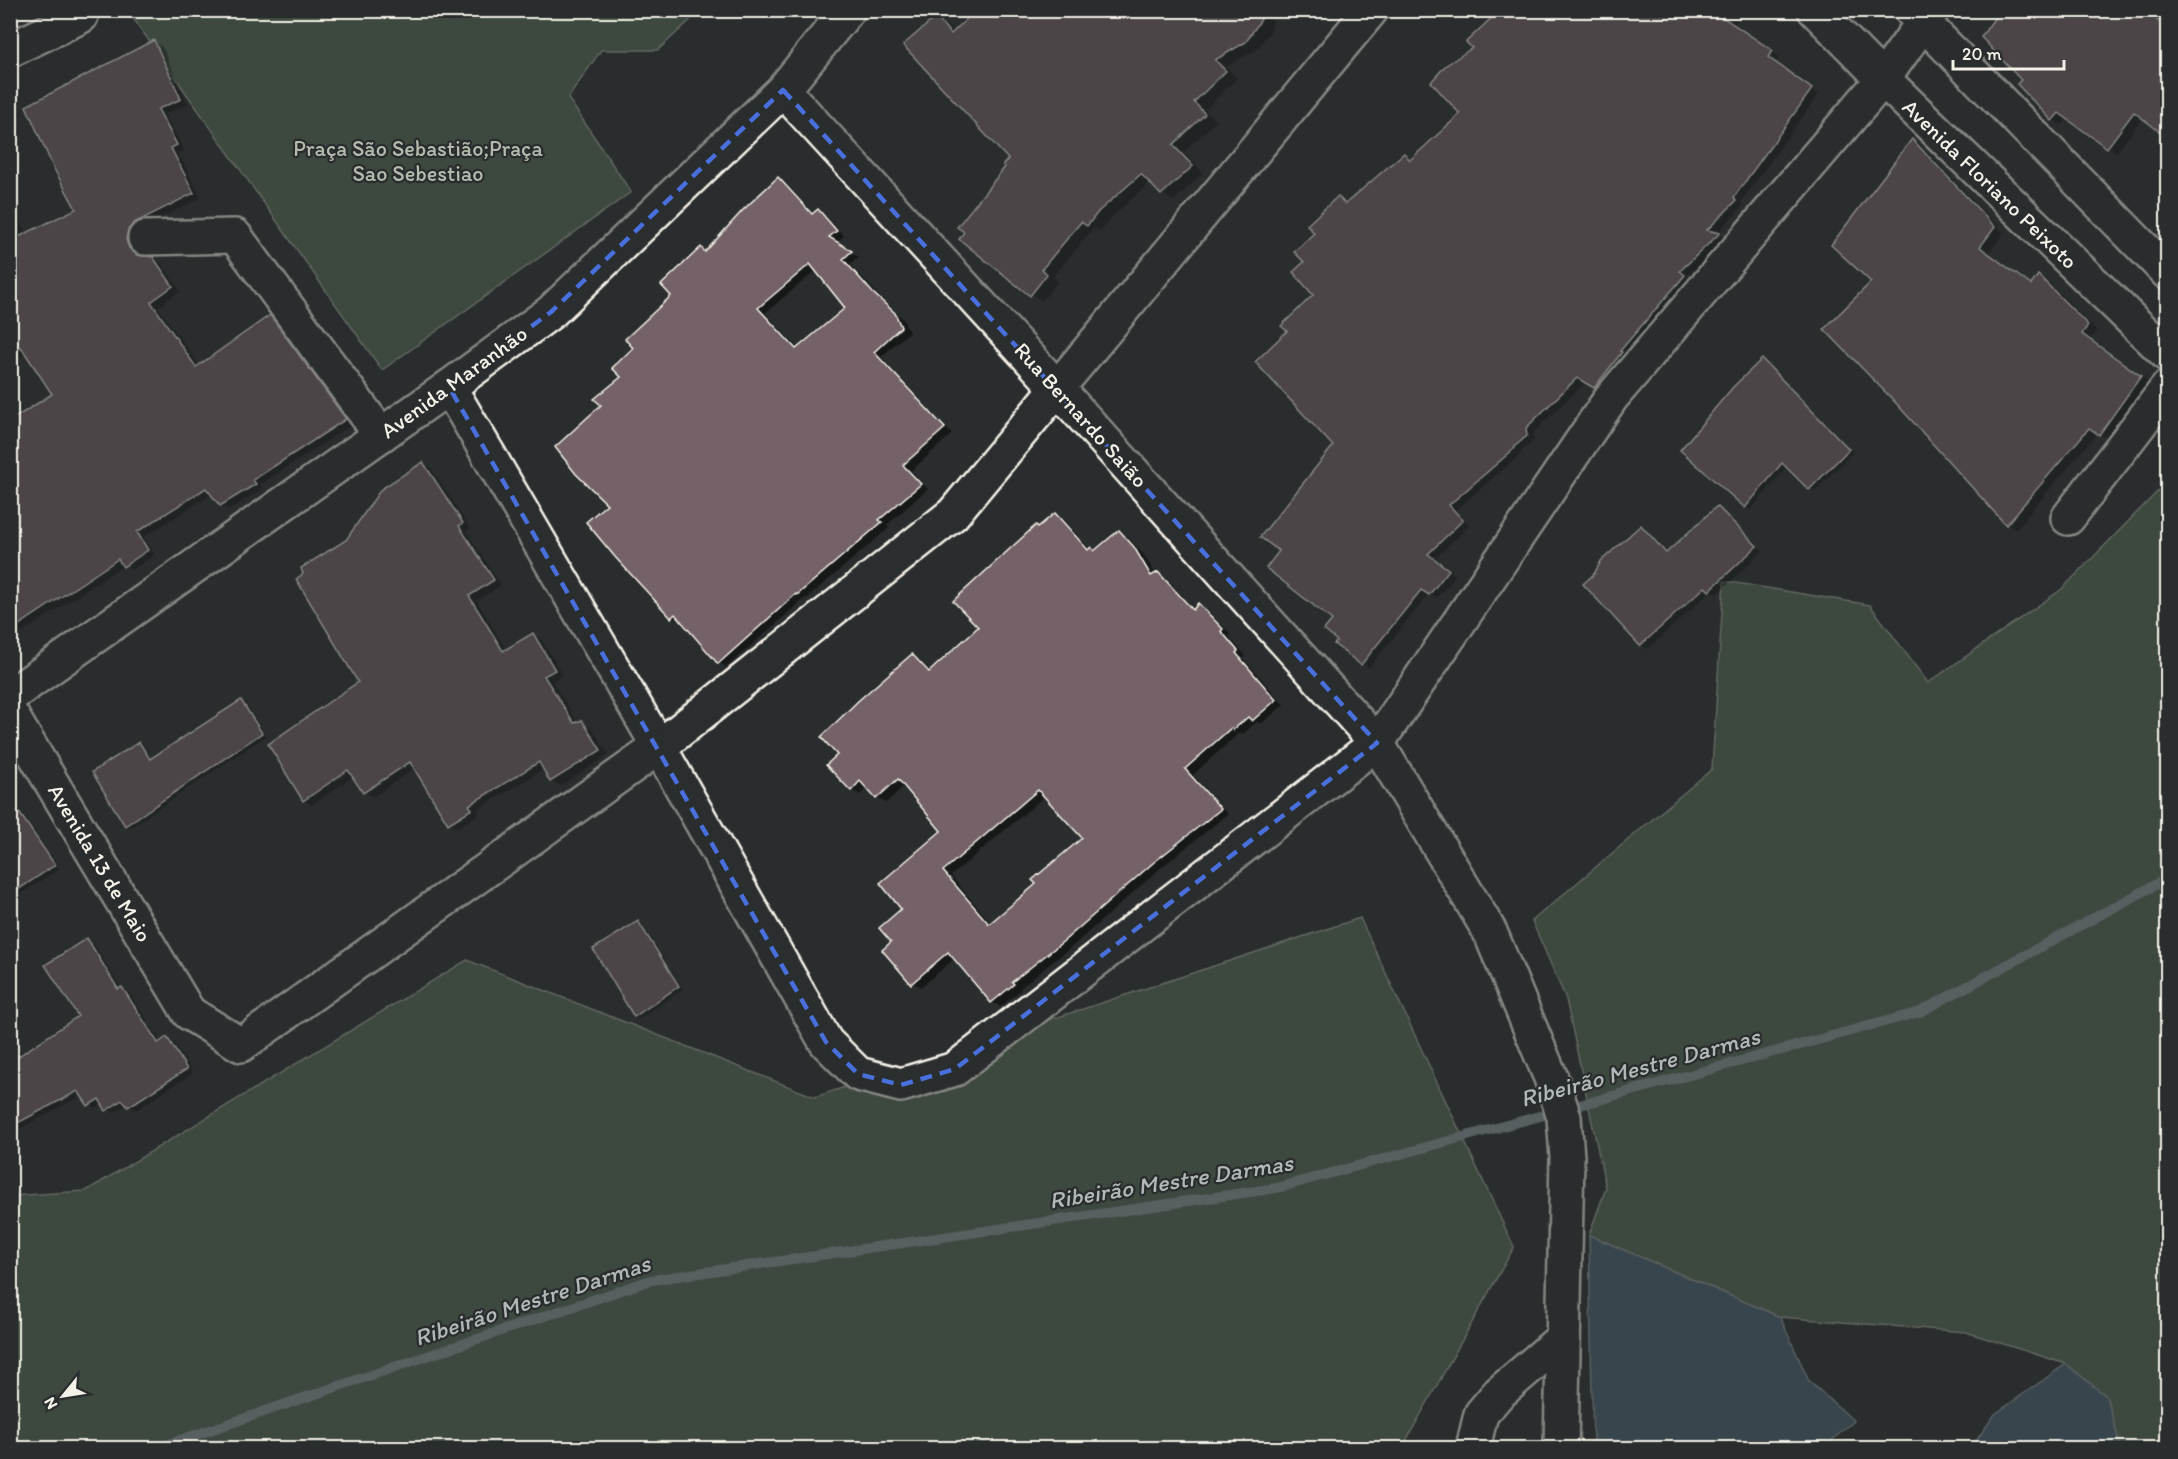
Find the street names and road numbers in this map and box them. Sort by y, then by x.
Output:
street label: Avenida Floriano Peixoto [1897,93,2083,275]
street label: Avenida Maranhão [375,320,533,444]
street label: Rua Bernardo Saião [1008,337,1154,493]
street label: Avenida 13 de Maio [42,779,158,947]

